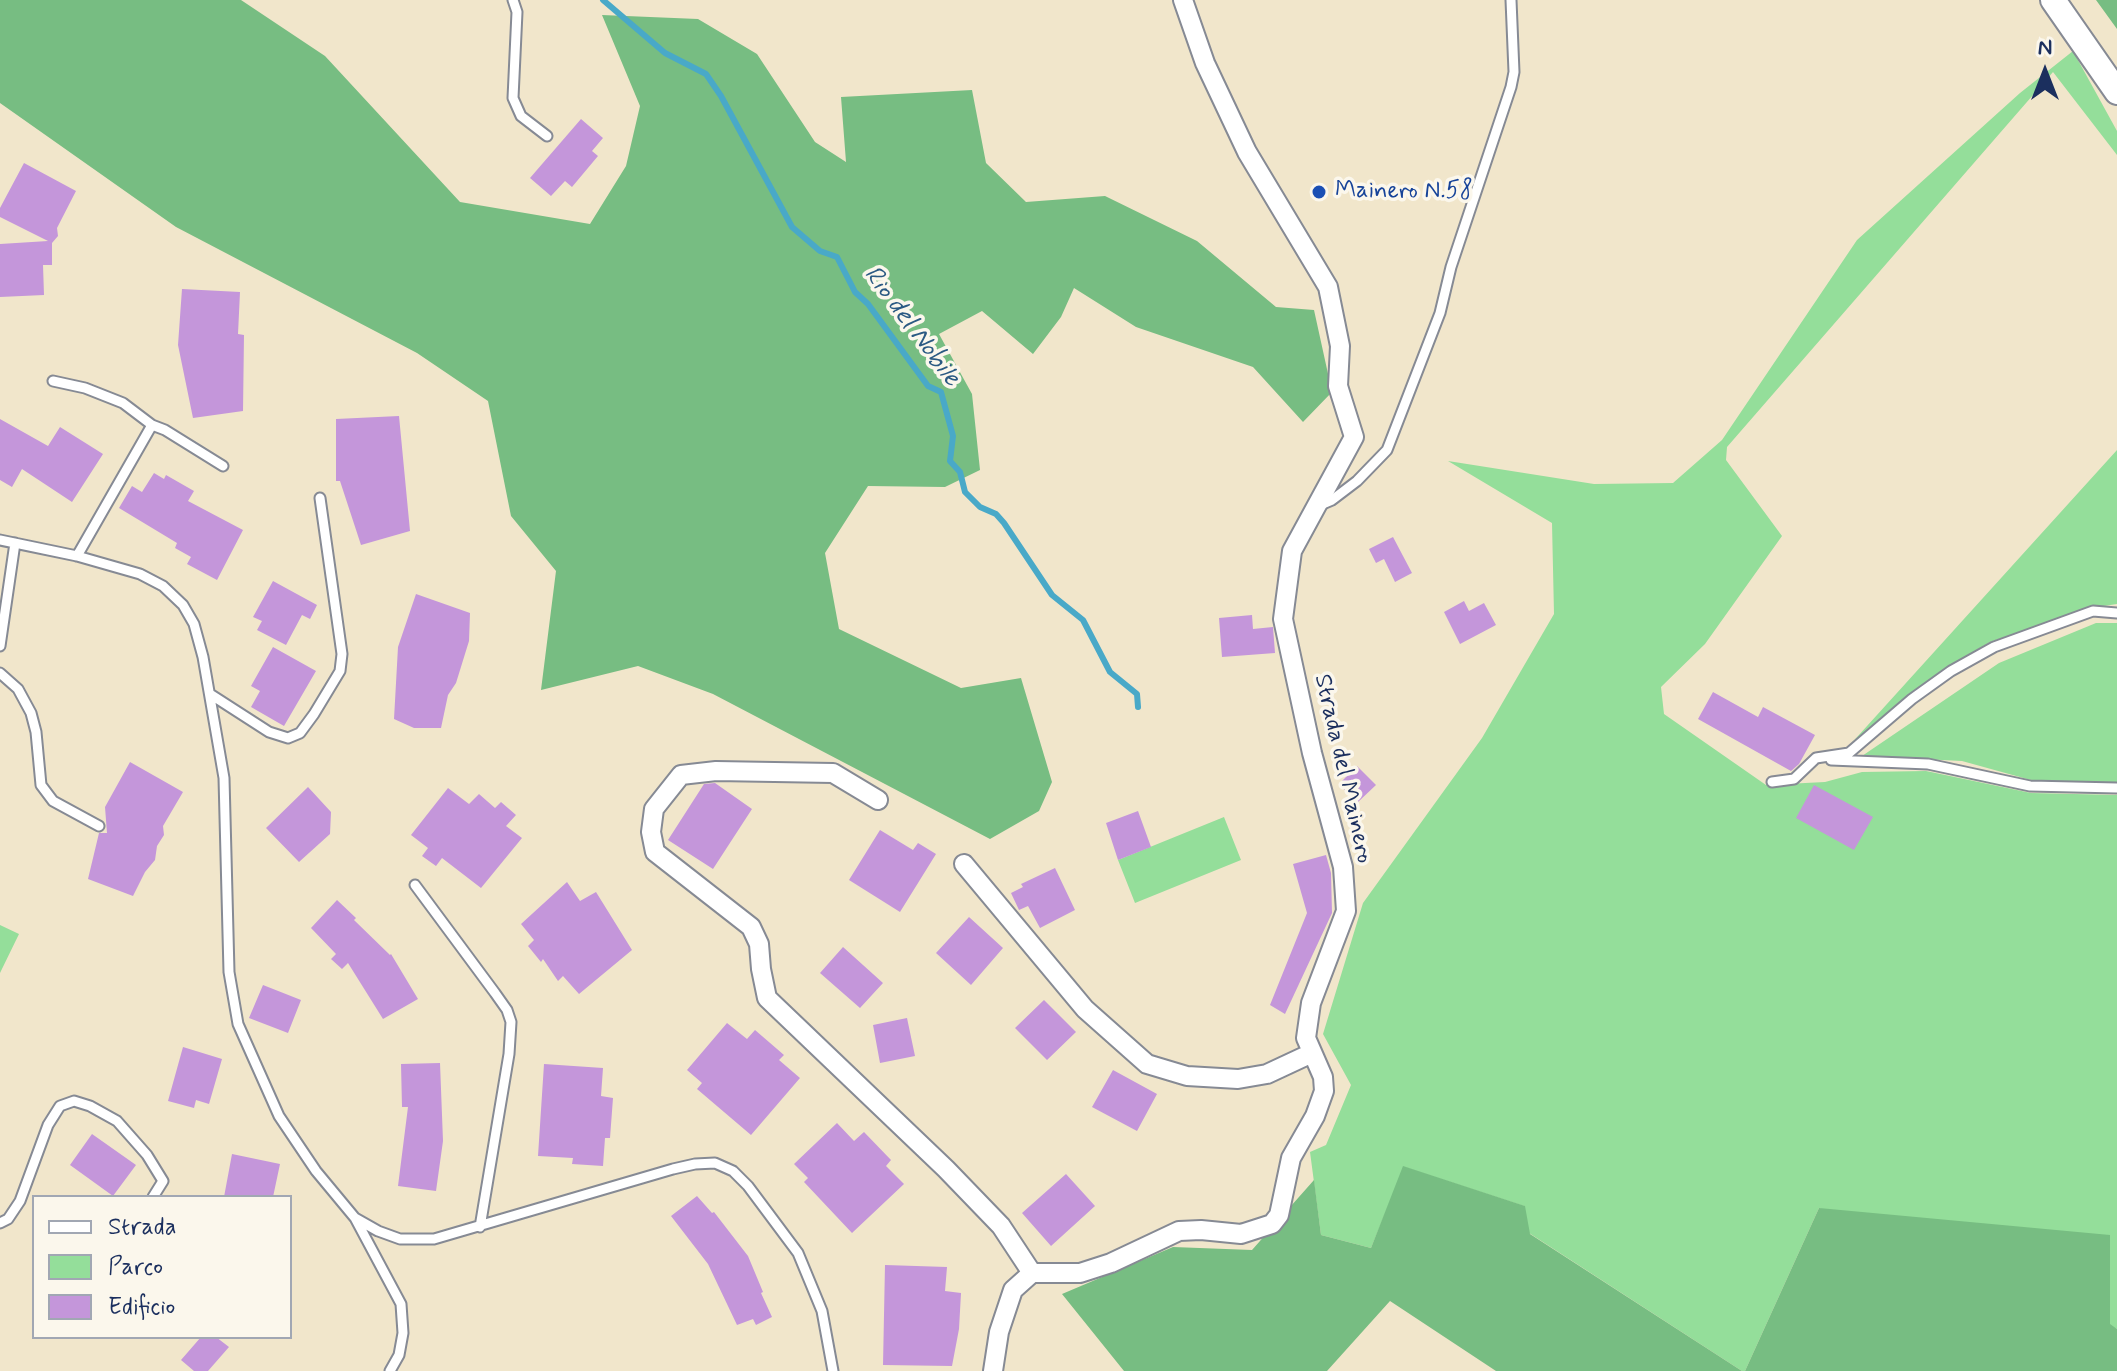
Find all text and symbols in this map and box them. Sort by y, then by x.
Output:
north arrow [2005,32,2085,112]
text: N [2038,34,2052,62]
place label: Mainero N.58 [1335,178,1473,206]
marker: Mainero N.58 [1310,183,1328,201]
water label: Rio del Nobile [856,261,966,393]
street label: Strada del Mainero [1306,672,1378,866]
legend [32,1195,292,1339]
text: Strada [108,1212,177,1243]
text: Parco [108,1252,163,1283]
text: Edificio [108,1292,175,1323]

